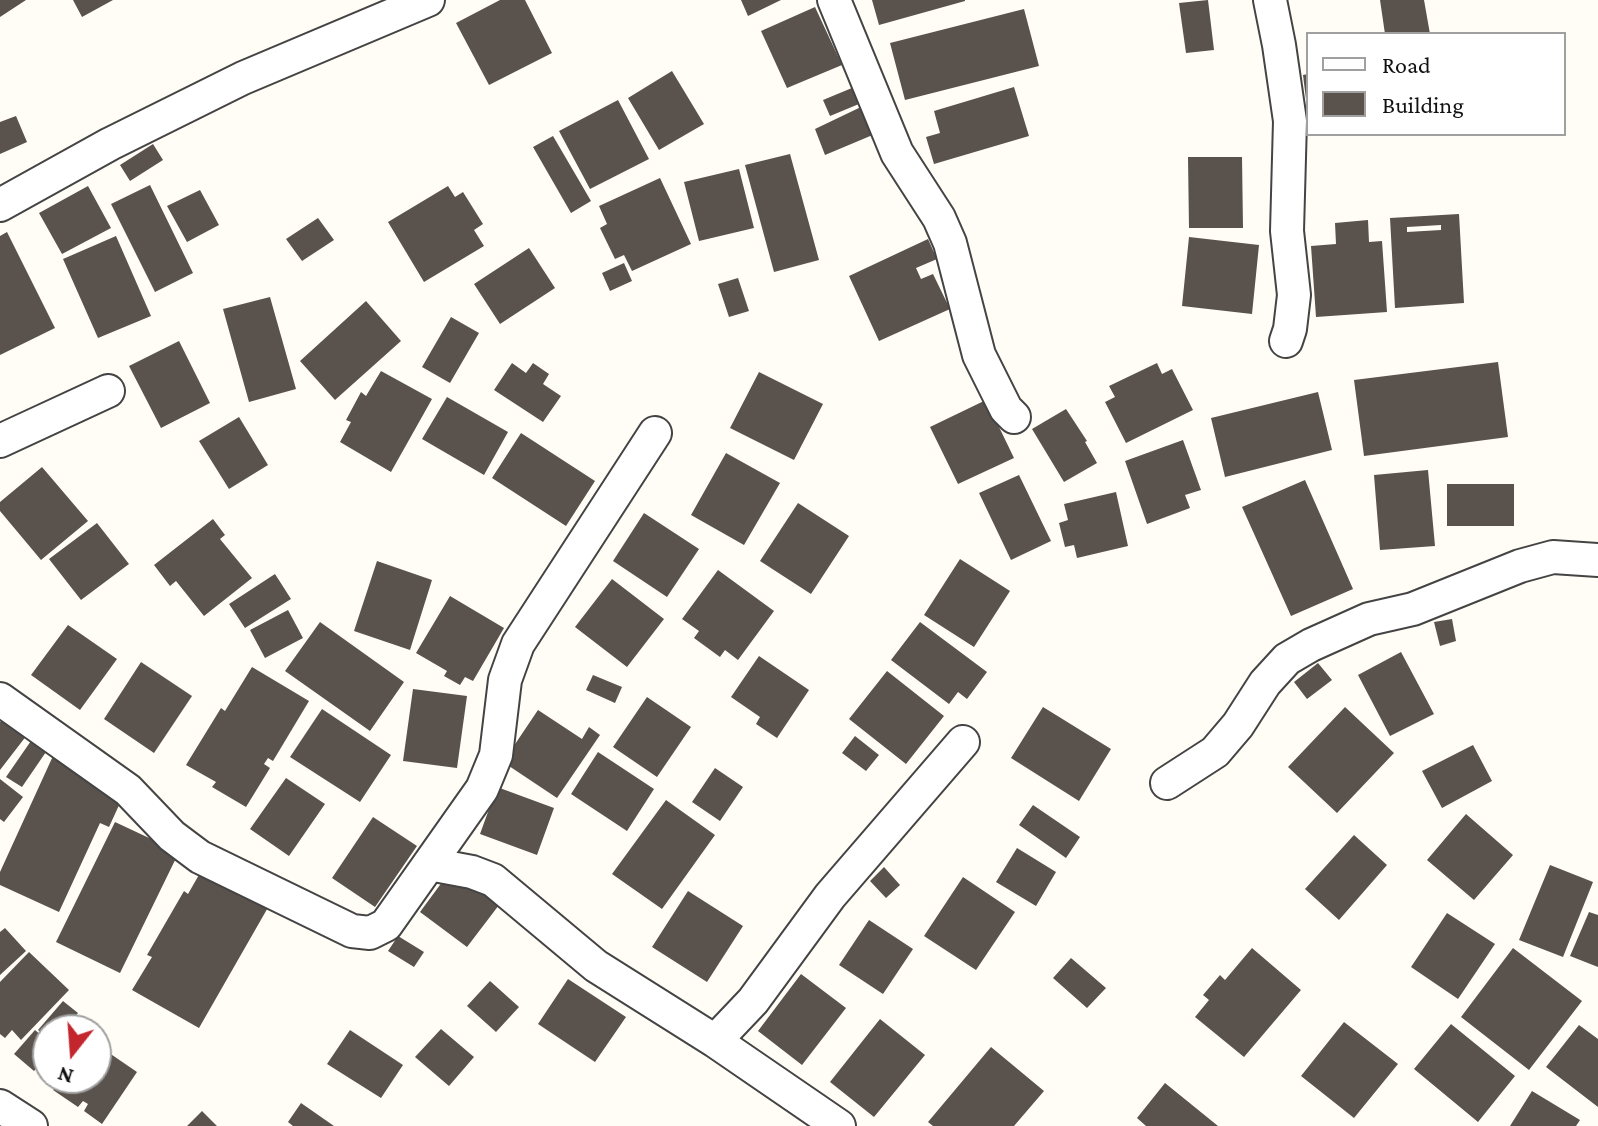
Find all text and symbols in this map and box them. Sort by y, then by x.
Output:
legend [1306,32,1566,136]
text: Road [1382,51,1431,78]
text: Building [1382,91,1464,118]
north arrow [32,1014,112,1094]
text: N [55,1061,76,1090]

